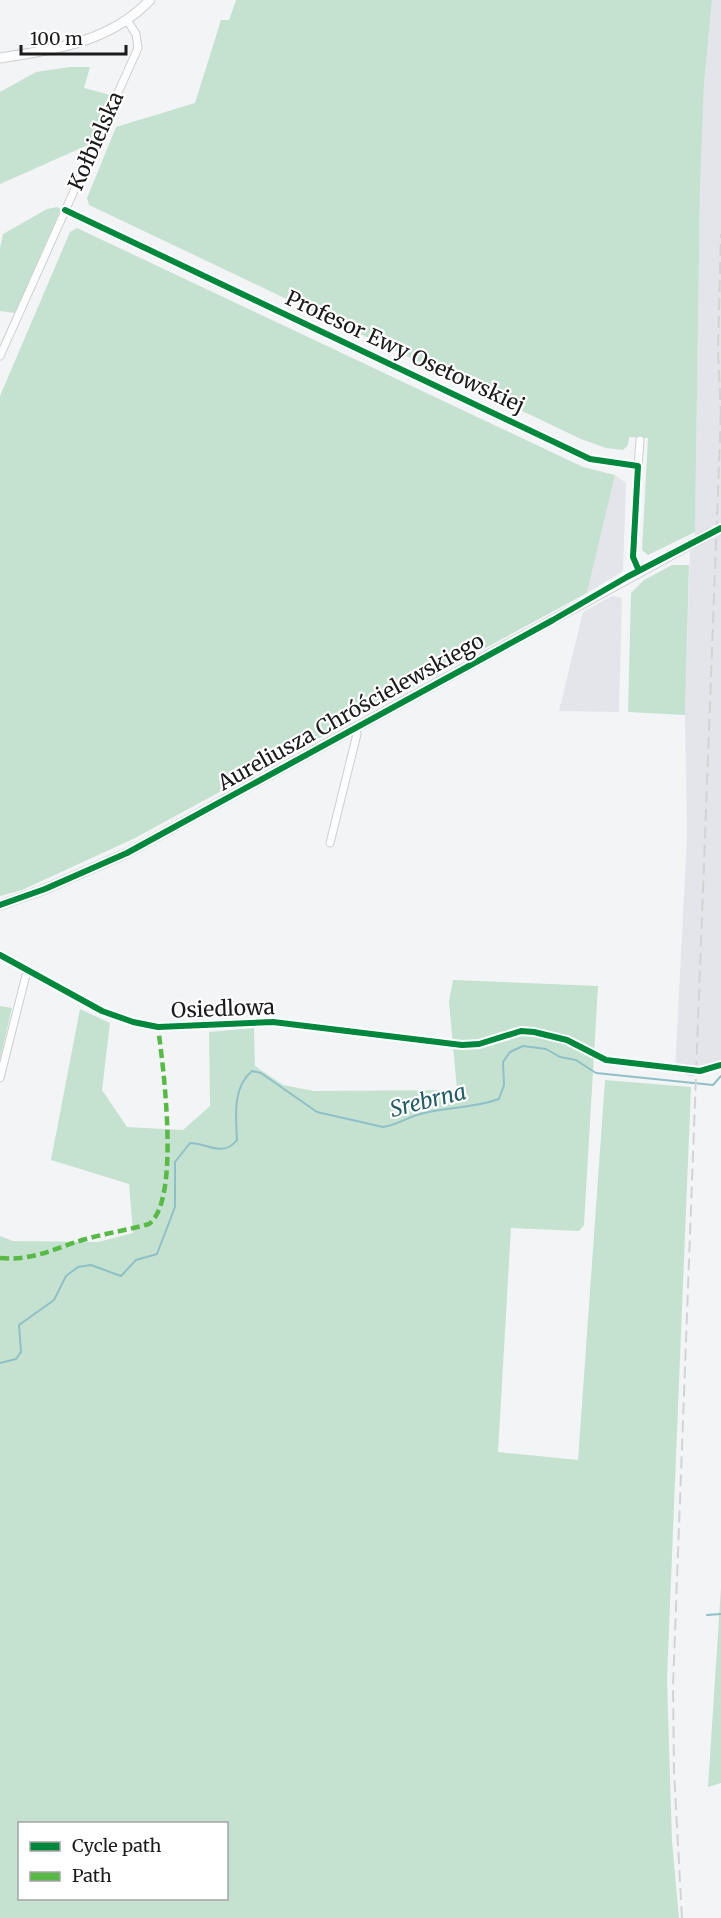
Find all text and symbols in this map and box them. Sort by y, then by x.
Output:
scale bar [21,18,126,56]
text: 100 m [30,27,83,50]
street label: Kołbielska [62,87,129,194]
street label: Profesor Ewy Osetowskiej [281,284,529,419]
street label: Aureliusza Chróścielewskiego [212,627,489,797]
street label: Osiedlowa [171,993,275,1024]
water label: Srebrna [387,1077,469,1123]
legend [18,1822,228,1900]
text: Cycle path [72,1834,162,1857]
text: Path [72,1864,112,1887]

